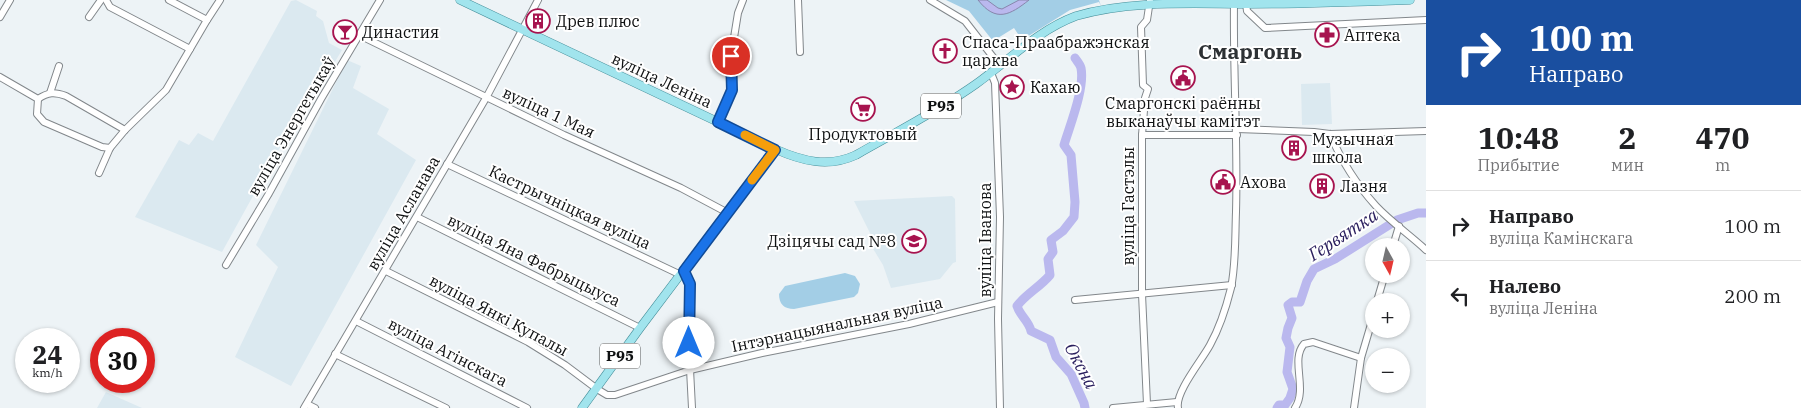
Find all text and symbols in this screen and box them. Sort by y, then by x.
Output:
building icon: Древ плюс [525,8,551,34]
place label: Древ плюс [556,11,640,31]
text: 100 m [1529,15,1634,61]
bar icon: Династия [332,19,358,45]
icon: right [1446,20,1511,85]
place label: Династия [362,22,439,42]
pharmacy icon: Аптека [1314,22,1340,48]
place label: Аптека [1344,25,1401,45]
place label: Спаса-Праабражэнская царква [962,32,1150,70]
pin [710,35,752,77]
district label: Смаргонь [1198,37,1302,65]
church icon: Спаса-Праабражэнская царква [932,38,958,64]
icon: arrive [717,42,745,70]
street label: вуліца Леніна [609,48,716,112]
street label: вуліца Энергетыкаў [243,52,339,199]
text: Направо [1529,59,1623,88]
public building icon: Смаргонскі раённы выканаўчы камітэт [1170,65,1196,91]
place icon: Кахаю [999,74,1025,100]
place label: Кахаю [1030,77,1080,97]
street label: вуліца 1 Мая [500,82,598,142]
place label: Смаргонскі раённы выканаўчы камітэт [1105,93,1261,131]
road number: Р95 [921,94,961,118]
supermarket icon: Продуктовый [850,96,876,122]
text: 10:48 [1478,118,1559,157]
text: 2 [1619,118,1637,157]
text: 470 [1696,118,1750,157]
place label: Продуктовый [809,124,917,144]
place label: Музычная школа [1312,129,1394,167]
building icon: Музычная школа [1281,135,1307,161]
street label: вуліца Гастэлы [1118,146,1138,265]
street label: вуліца Асланава [362,152,444,274]
text: Прибытие [1477,155,1560,175]
text: мин [1611,155,1644,175]
text: m [1715,155,1730,175]
street label: Кастрычніцкая вуліца [486,161,655,254]
public building icon: Ахова [1210,169,1236,195]
place label: Ахова [1240,172,1287,192]
building icon: Лазня [1309,173,1335,199]
place label: Лазня [1340,176,1388,196]
street label: вуліца Іванова [975,182,995,297]
water label: Гервятка [1302,203,1382,266]
text: Направо [1489,204,1574,228]
street label: вуліца Яна Фабрыцыуса [444,209,624,311]
icon: right [1446,212,1474,240]
text: 100 m [1724,214,1781,238]
school or university icon: Дзіцячы сад №8 [901,228,927,254]
text: вуліца Камінскага [1489,228,1633,248]
place label: Дзіцячы сад №8 [767,231,896,251]
north arrow [1365,238,1410,282]
map controls [1365,238,1410,393]
street label: вуліца Янкі Купалы [426,270,572,360]
text: Налево [1489,274,1561,298]
icon: left [1446,282,1474,310]
text: 200 m [1724,284,1781,308]
street label: Інтэрнацыянальная вуліца [730,292,945,356]
button: + [1365,293,1410,338]
text: вуліца Леніна [1489,298,1598,318]
street label: вуліца Агінскага [385,313,511,391]
position arrow [662,316,714,368]
speed limit sign: 30 [90,328,155,393]
text: 24 [32,338,63,371]
water label: Оксна [1060,338,1103,393]
road number: Р95 [600,344,640,368]
button: − [1365,348,1410,393]
text: km/h [32,365,63,380]

